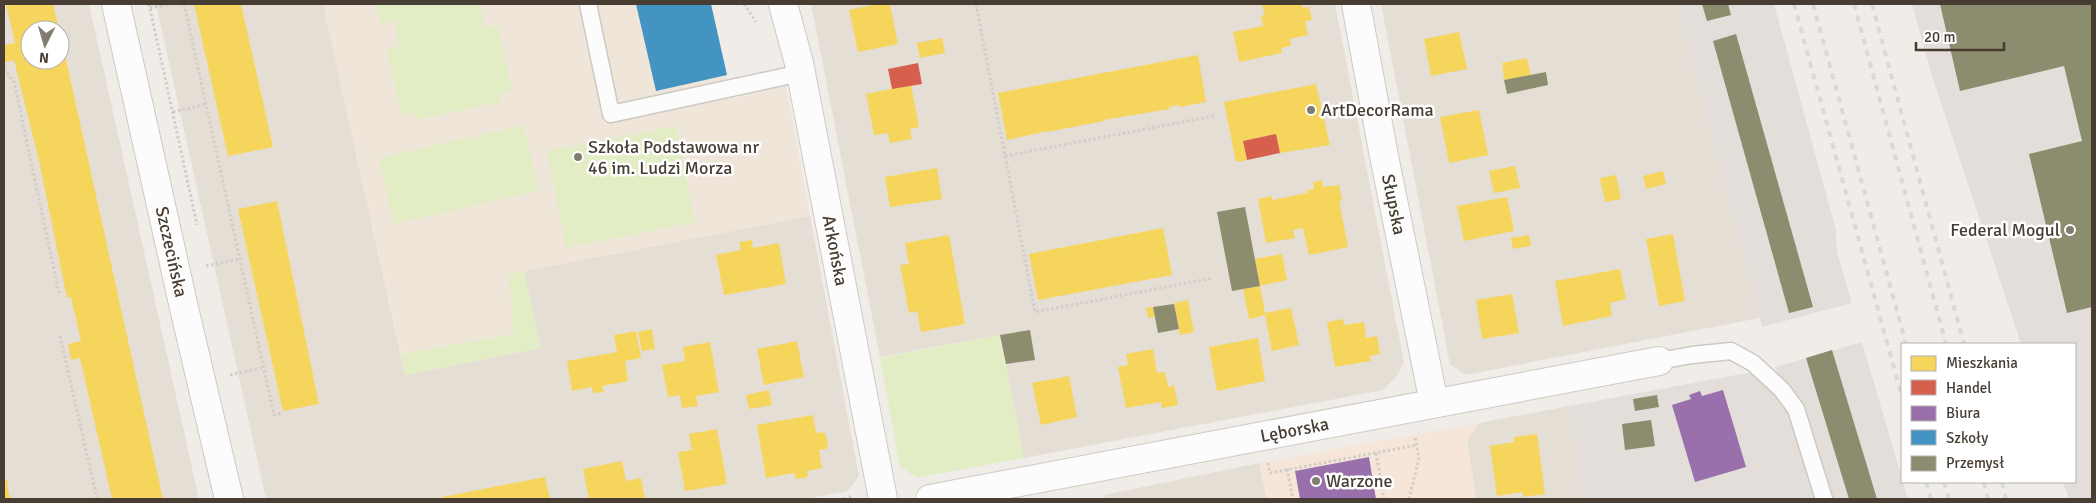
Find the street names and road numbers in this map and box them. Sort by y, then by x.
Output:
street label: Słupska [1377,172,1411,237]
street label: Szczecińska [151,204,192,299]
street label: Arkońska [818,213,853,288]
street label: Lęborska [1258,413,1331,447]

